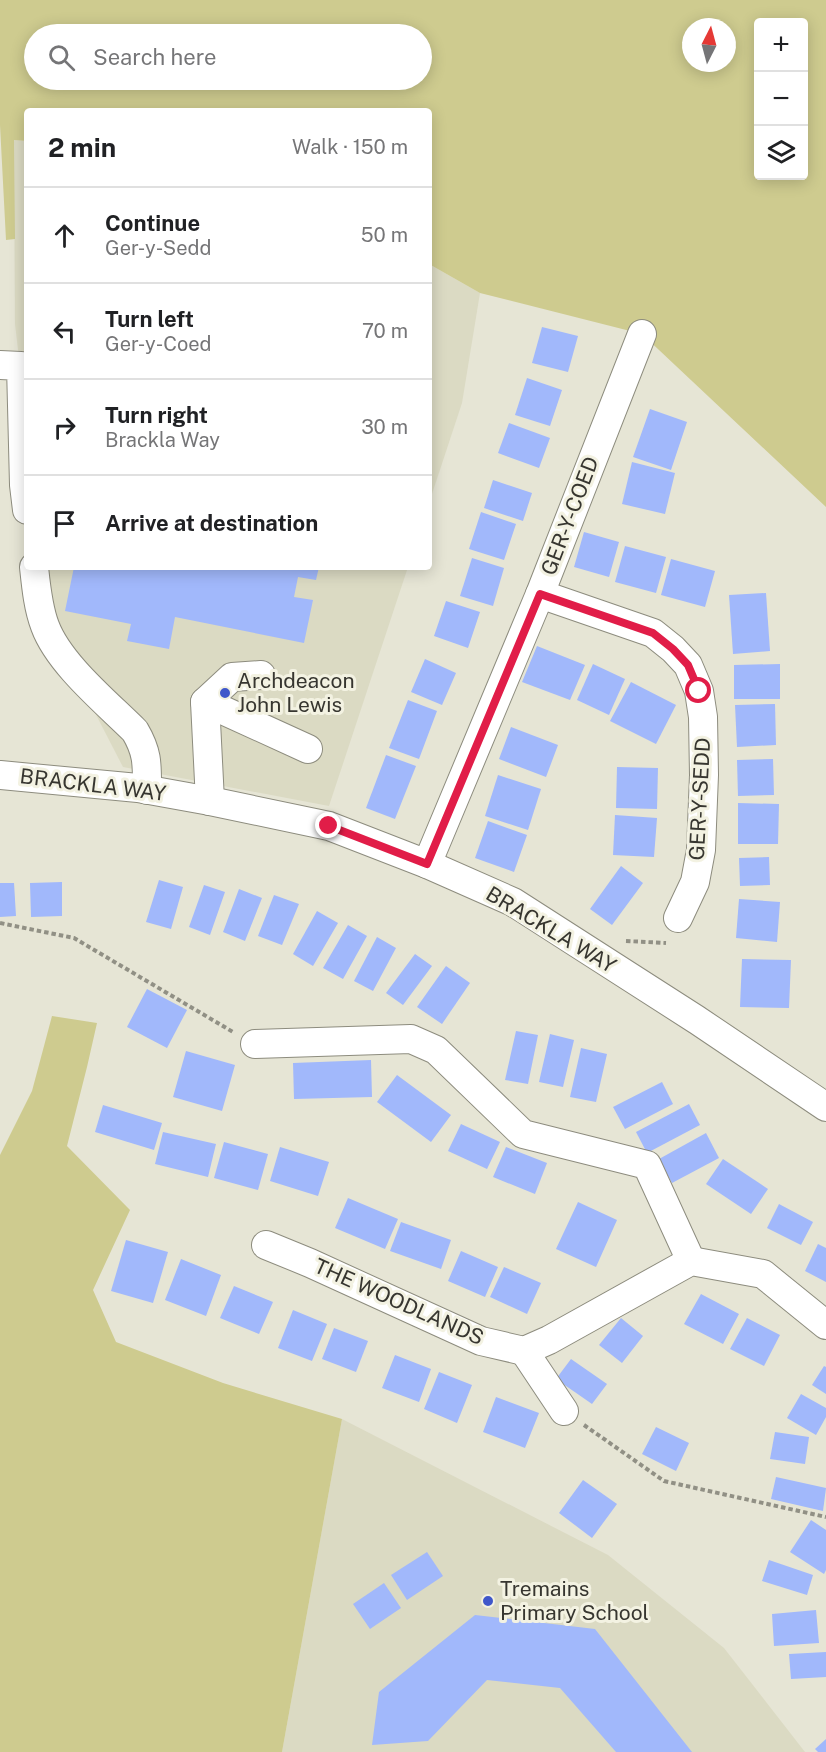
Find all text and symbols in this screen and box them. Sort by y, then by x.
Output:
north arrow [682,18,736,72]
map controls [754,18,808,180]
button: + [754,18,808,72]
search box [24,24,432,90]
icon: search [45,41,78,74]
text: Search here [93,44,217,70]
button: − [754,72,808,126]
button: layers [754,126,808,180]
text: 2 min [48,132,116,163]
text: Walk · 150 m [292,135,408,159]
text: Continue [105,210,200,236]
icon: ahead [48,219,81,252]
text: 50 m [361,223,408,247]
text: Ger-y-Sedd [105,236,211,260]
text: Turn left [105,306,194,332]
icon: left [48,315,81,348]
text: 70 m [362,319,408,343]
text: Ger-y-Coed [105,332,212,356]
text: Turn right [105,402,208,428]
icon: right [48,411,81,444]
text: 30 m [361,415,408,439]
text: Brackla Way [105,428,220,452]
street label: GER-Y-COED [535,453,604,579]
icon: arrive [48,507,81,540]
text: Arrive at destination [105,510,318,536]
place label: Archdeacon John Lewis [237,668,355,717]
route start [685,677,711,703]
marker: Archdeacon John Lewis [218,686,232,700]
street label: GER-Y-SEDD [684,737,715,861]
street label: BRACKLA WAY [19,763,168,806]
route end [315,812,341,838]
street label: BRACKLA WAY [482,881,621,978]
street label: THE WOODLANDS [311,1253,488,1350]
place label: Tremains Primary School [500,1576,649,1625]
marker: Tremains Primary School [481,1594,495,1608]

